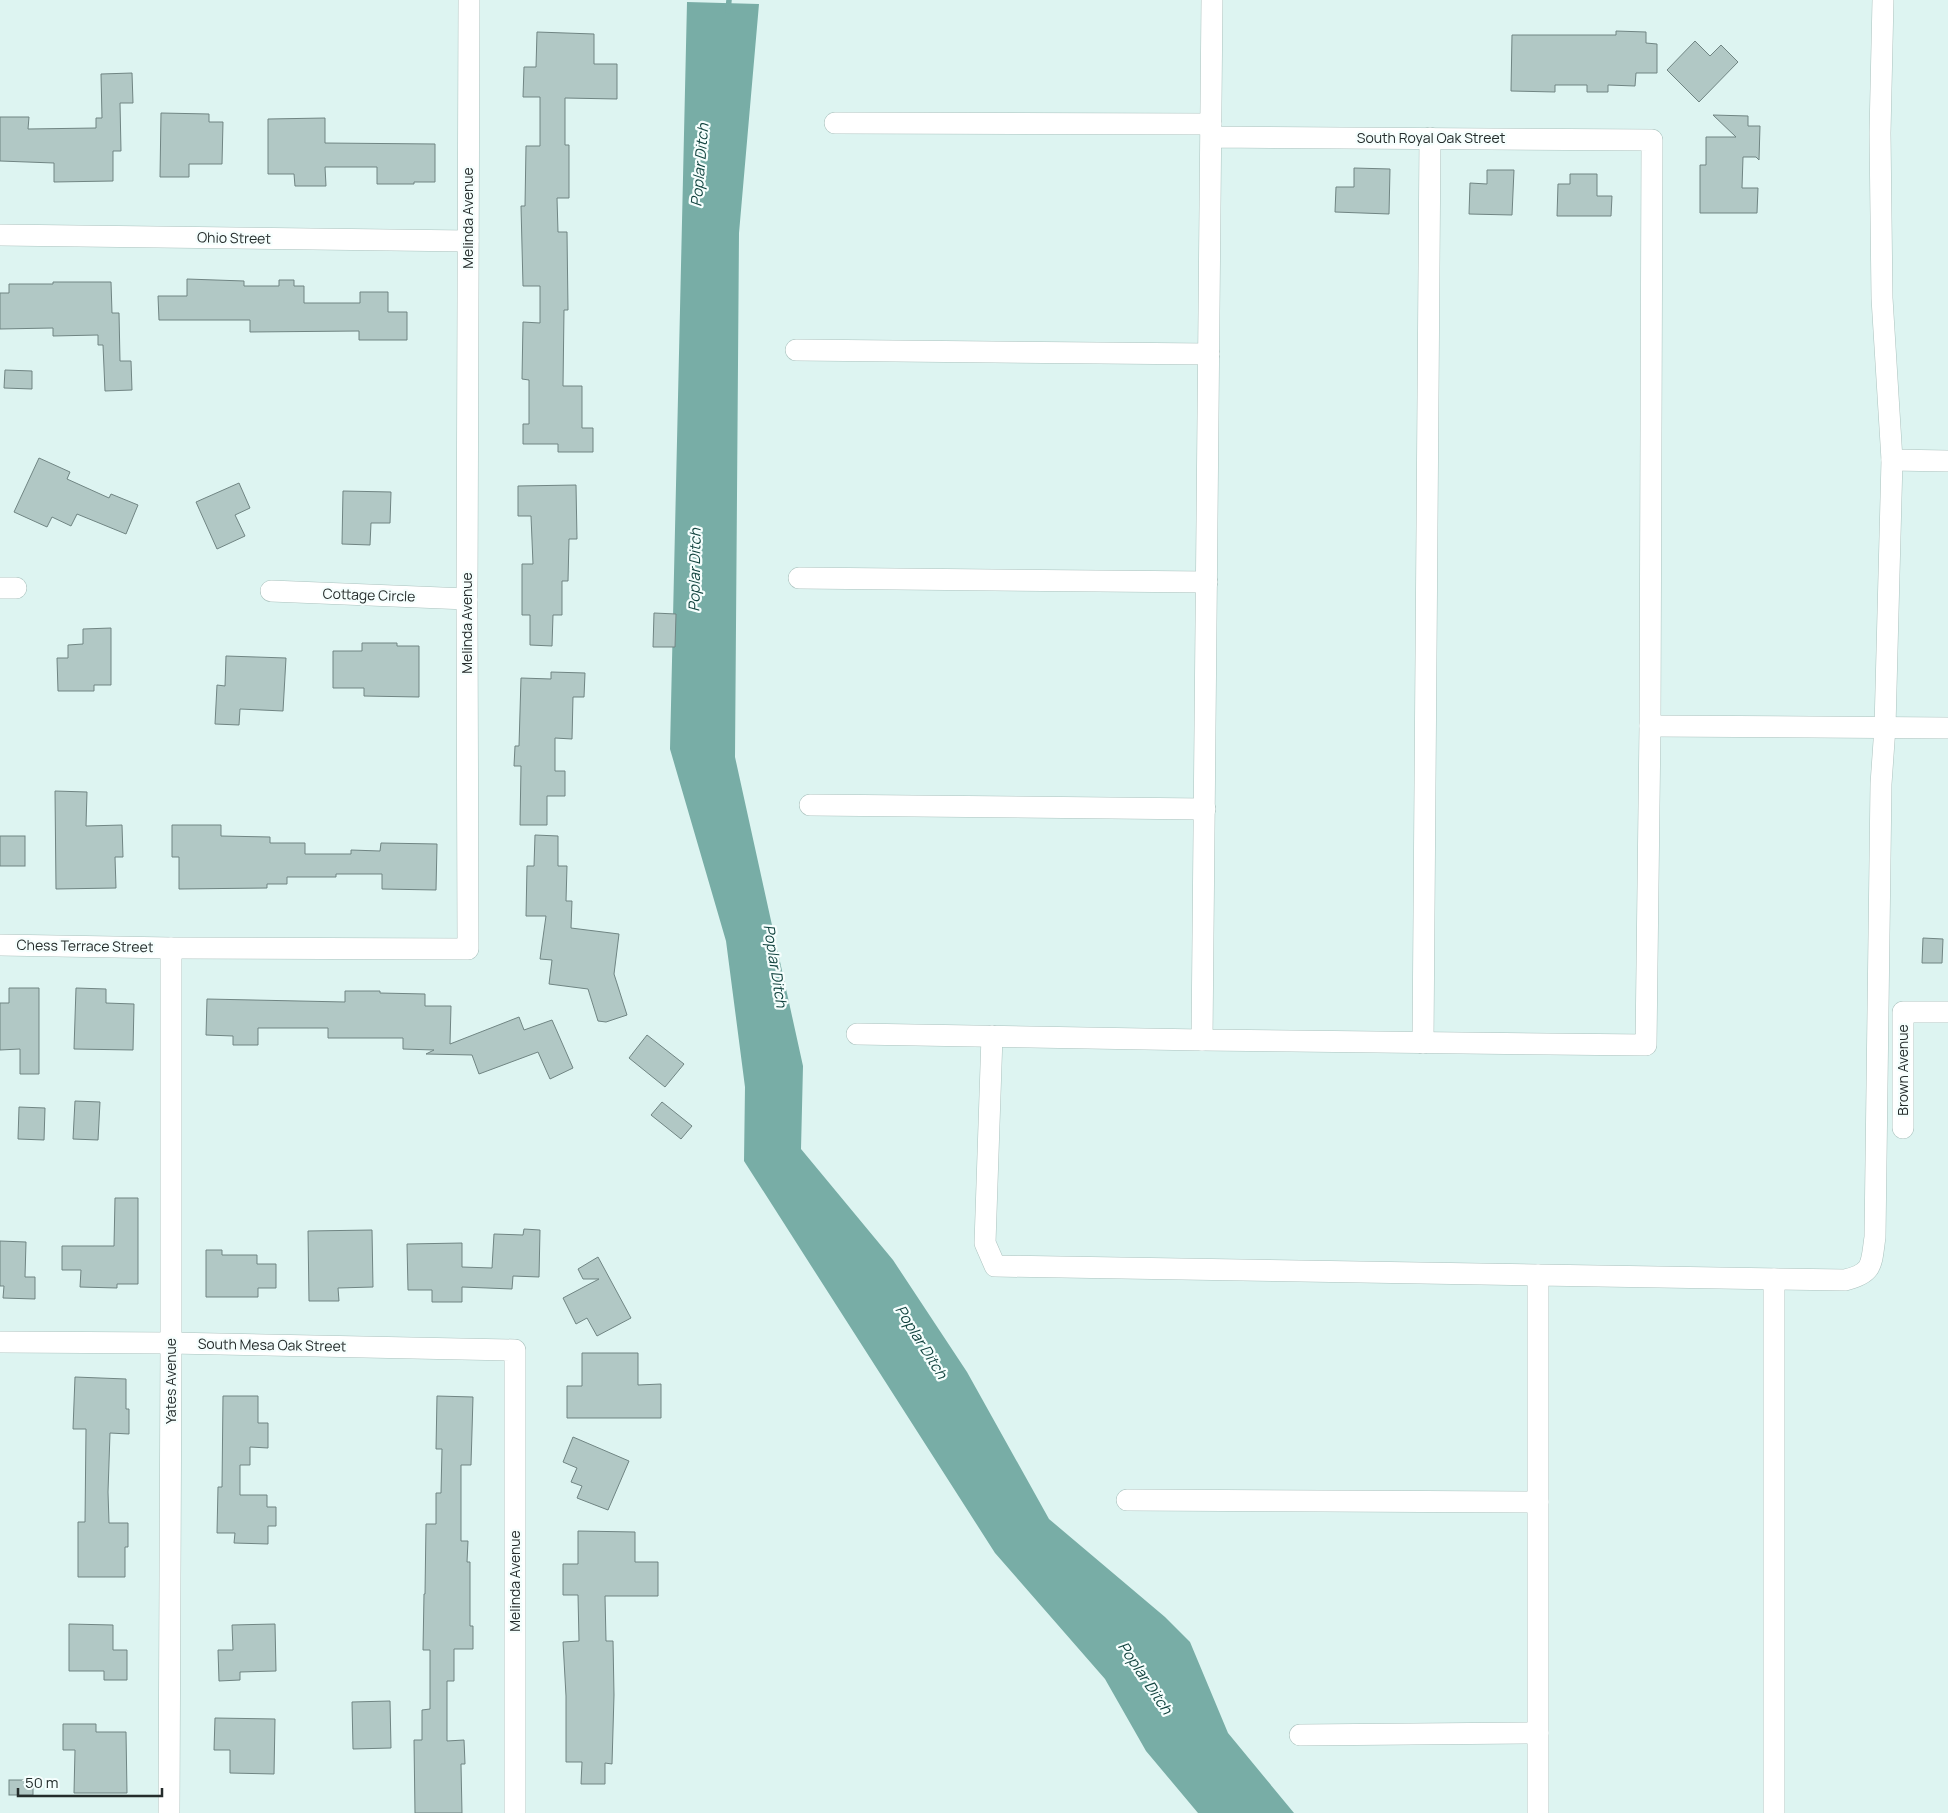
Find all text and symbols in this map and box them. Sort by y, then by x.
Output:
water label: Poplar Ditch [685,121,714,207]
street label: South Royal Oak Street [1357,128,1506,147]
street label: Melinda Avenue [458,167,477,269]
street label: Ohio Street [197,227,272,248]
water label: Poplar Ditch [683,527,706,612]
street label: Melinda Avenue [457,572,476,674]
street label: Cottage Circle [322,583,416,606]
water label: Poplar Ditch [759,923,793,1010]
street label: Chess Terrace Street [17,935,154,956]
street label: Brown Avenue [1893,1024,1912,1116]
water label: Poplar Ditch [890,1301,953,1384]
street label: South Mesa Oak Street [198,1334,347,1355]
street label: Yates Avenue [161,1338,180,1424]
street label: Melinda Avenue [505,1530,524,1632]
water label: Poplar Ditch [1113,1637,1178,1719]
scale bar [18,1766,161,1798]
text: 50 m [25,1772,59,1793]

